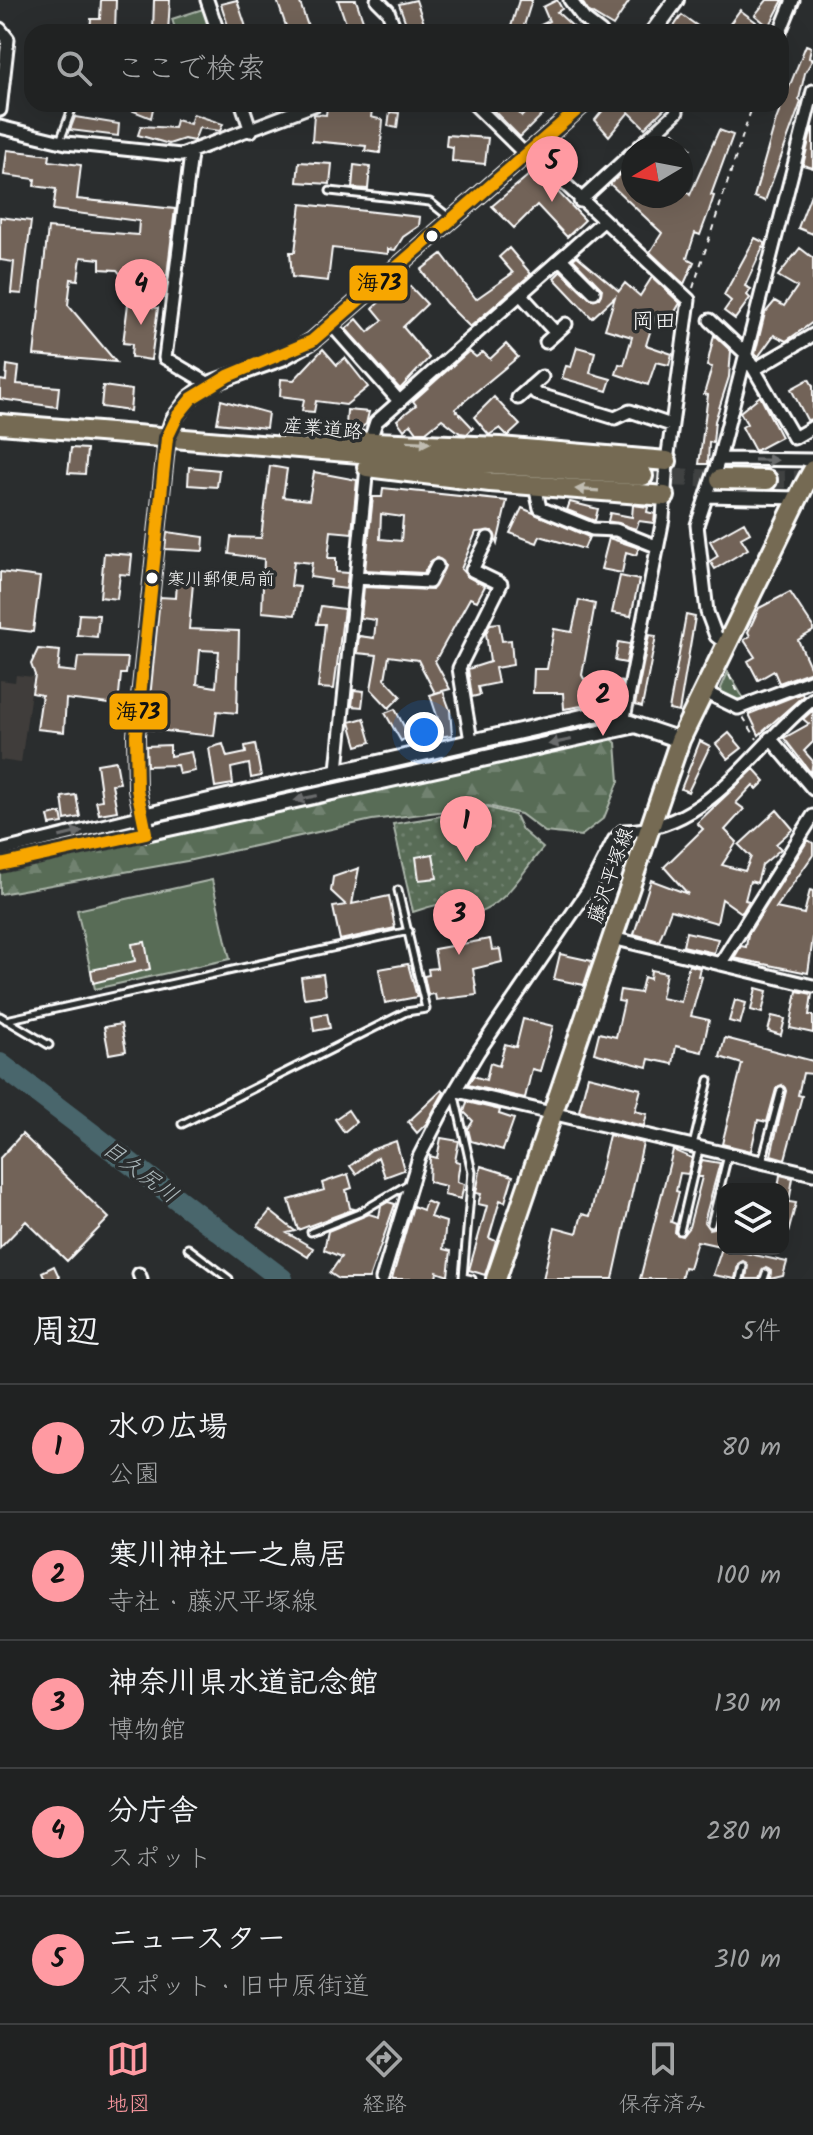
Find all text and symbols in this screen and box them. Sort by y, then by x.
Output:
search box [24,24,789,112]
icon: search [52,46,96,90]
text: ここで検索 [116,46,266,94]
pin: 5 [526,136,578,202]
north arrow [621,136,693,208]
unlabelled marker [424,228,440,244]
pin: 4 [115,259,167,325]
line badge: 海73 [348,264,409,302]
text: 海73 [357,267,401,302]
district label: 岡田 [632,305,676,340]
street label: 産業道路 [282,411,364,449]
one-way arrow [407,436,432,449]
one-way arrow [754,454,779,467]
one-way arrow [574,483,599,496]
place label: 寒川郵便局前 [167,566,275,595]
marker: 寒川郵便局前 [144,570,160,586]
pin: 2 [577,670,629,736]
line badge: 海73 [108,692,169,731]
text: 海73 [116,696,160,731]
your location [404,712,444,752]
one-way arrow [547,736,572,749]
one-way arrow [293,792,318,805]
pin: 1 [440,796,492,862]
street label: 藤沢平塚線 [580,823,643,928]
one-way arrow [59,827,84,839]
pin: 3 [433,889,485,955]
water label: 目久尻川 [94,1133,185,1213]
map controls [717,1183,789,1255]
button: layers [717,1183,789,1255]
text: 周辺 [32,1306,100,1360]
text: 5件 [741,1311,781,1353]
text: 水の広場 [108,1404,228,1452]
text: 1 [54,1427,62,1469]
text: 80 m [721,1427,781,1469]
text: 公園 [108,1454,160,1496]
text: 寒川神社一之鳥居 [108,1532,348,1580]
text: 2 [50,1555,66,1597]
text: 100 m [716,1555,781,1597]
text: 寺社 · 藤沢平塚線 [108,1582,317,1624]
text: 神奈川県水道記念館 [108,1660,378,1708]
text: 3 [51,1683,65,1725]
text: 130 m [714,1683,781,1725]
text: 博物館 [108,1710,186,1752]
text: 分庁舎 [108,1788,198,1836]
text: 4 [51,1811,65,1853]
text: 280 m [706,1811,781,1853]
text: スポット [108,1838,212,1880]
text: ニュースター [108,1916,286,1964]
text: 5 [51,1939,65,1981]
text: 310 m [714,1939,781,1981]
text: スポット · 旧中原街道 [108,1966,369,2008]
tab: 地図 [106,2037,150,2123]
tab: 経路 [362,2037,407,2123]
tab: 保存済み [619,2037,707,2123]

